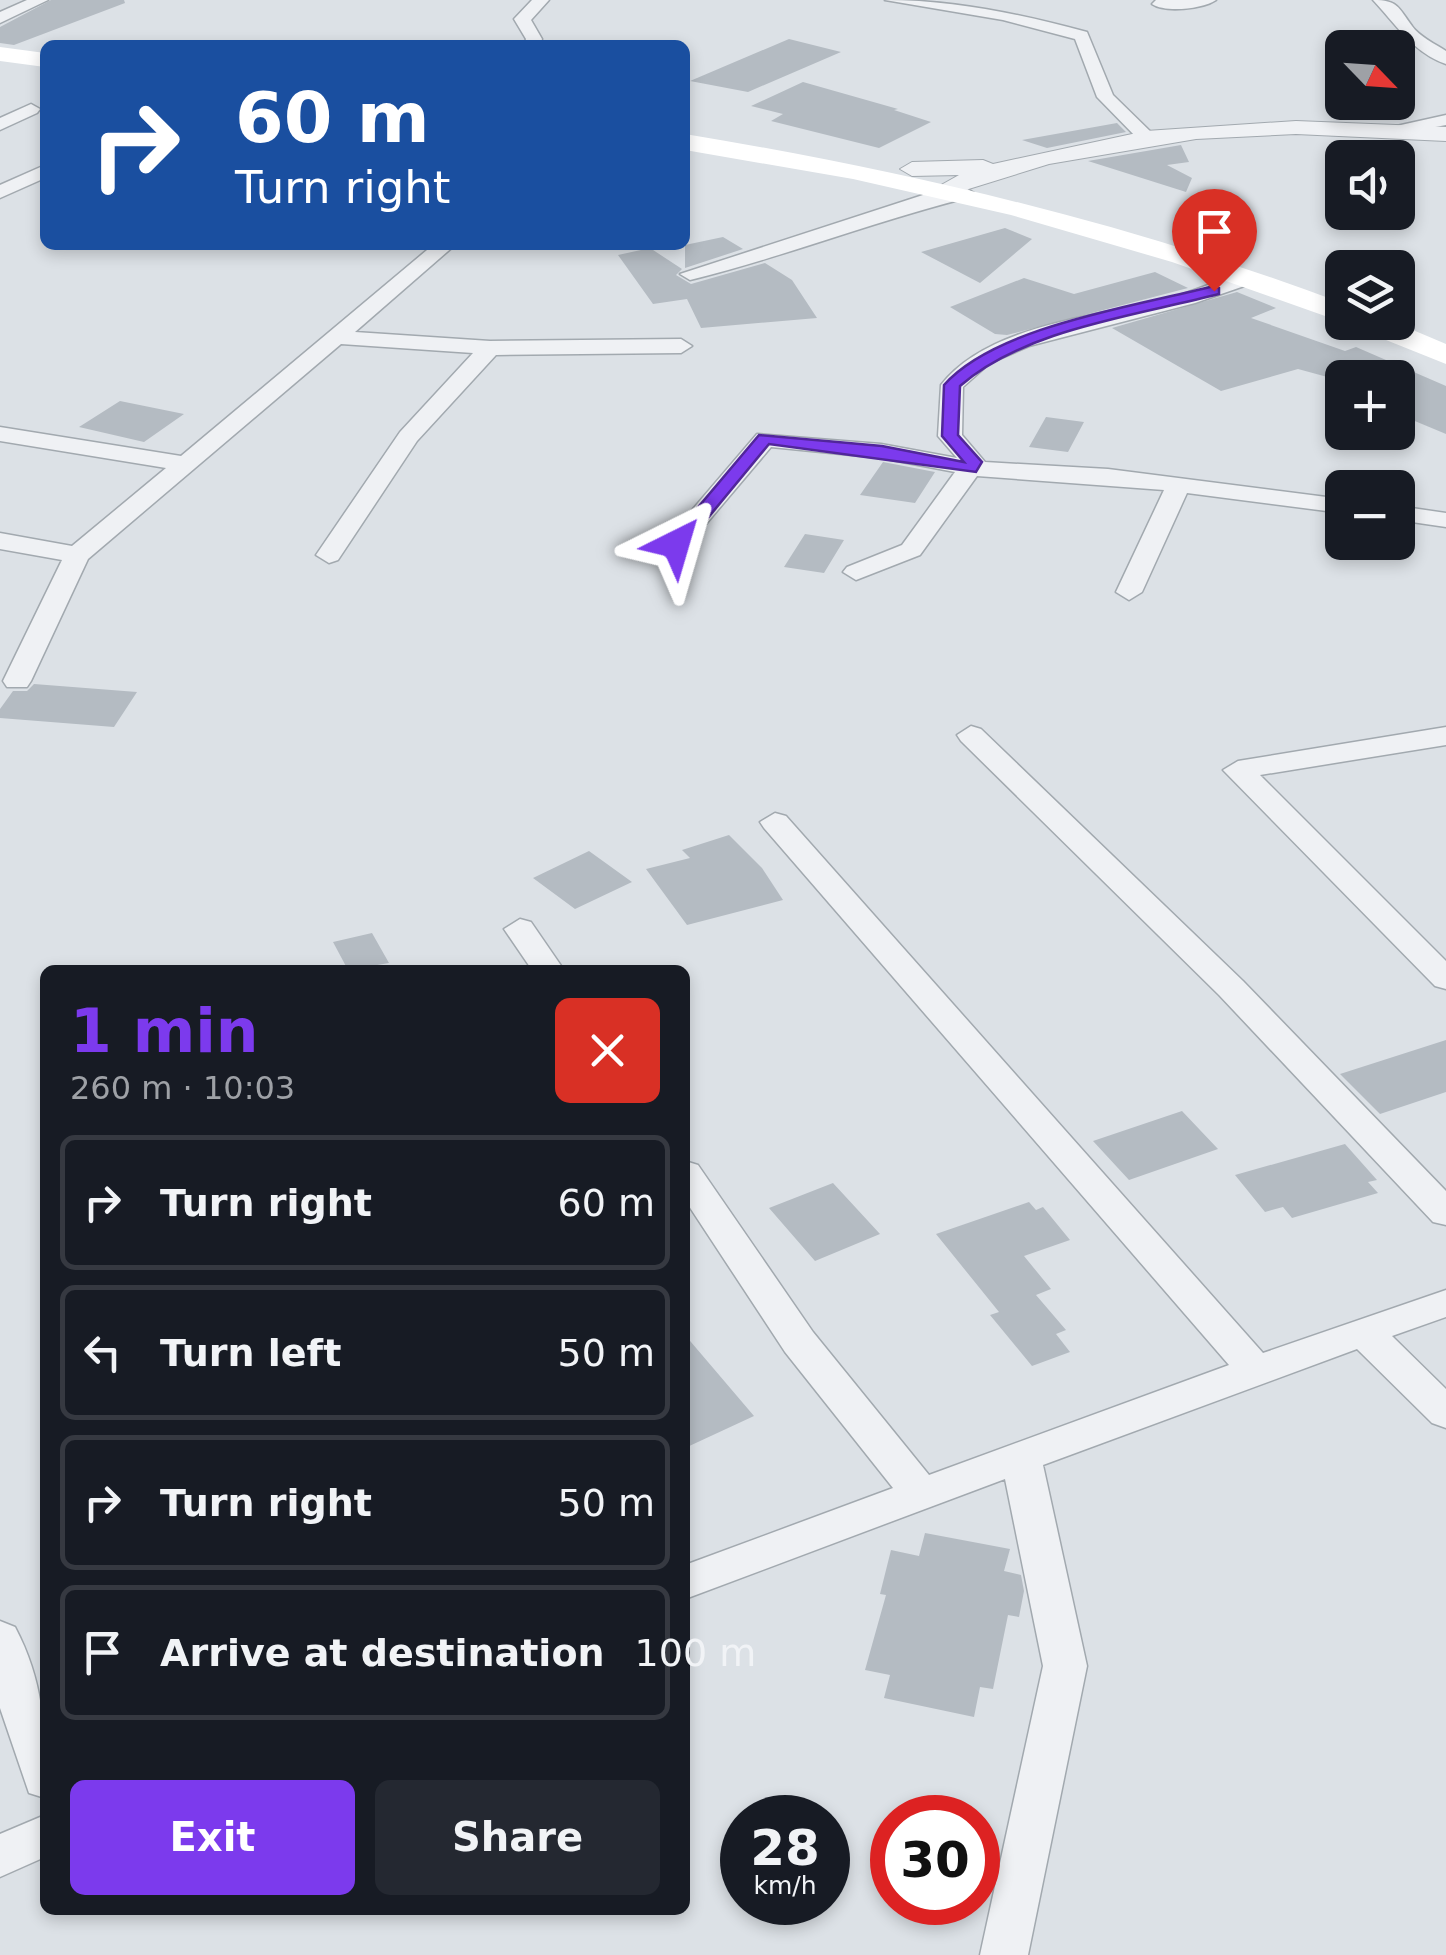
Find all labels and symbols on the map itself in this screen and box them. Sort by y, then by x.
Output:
north arrow [1325,30,1415,120]
pin [1172,189,1257,292]
position arrow [624,492,728,596]
speed limit sign: 30 [870,1795,1000,1925]

